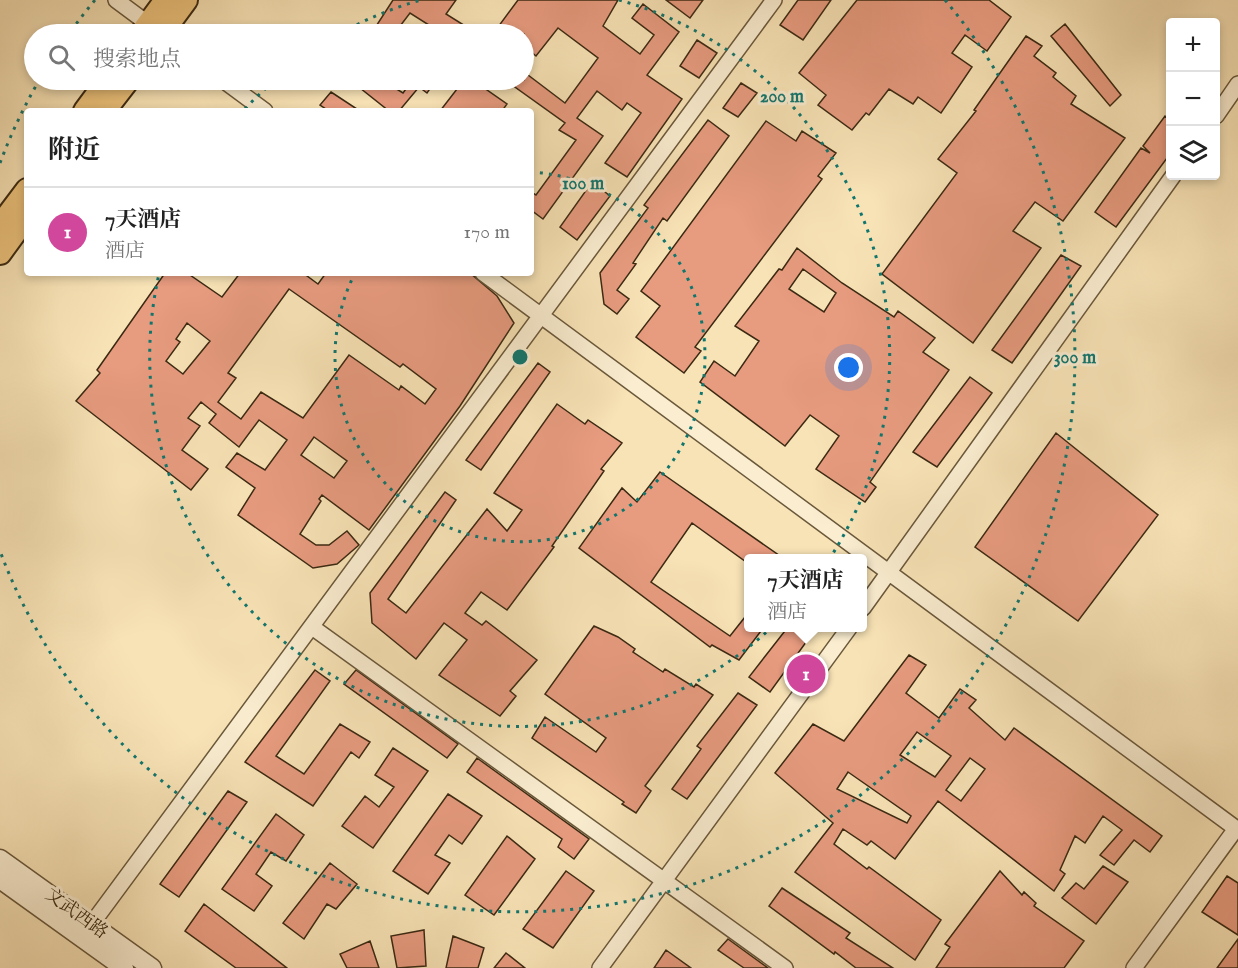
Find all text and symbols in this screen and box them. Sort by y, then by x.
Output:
map controls [1166,18,1220,180]
button: + [1166,18,1220,72]
search box [24,24,534,90]
icon: search [45,41,78,74]
text: 搜索地点 [93,46,181,74]
button: − [1166,72,1220,126]
text: 200 m [760,86,804,109]
button: layers [1166,126,1220,180]
text: 附近 [48,134,100,167]
text: 100 m [562,173,604,196]
text: 7天酒店 [105,206,181,234]
text: 1 [64,220,71,245]
text: 170 m [464,220,510,245]
text: 酒店 [105,239,145,264]
centre of rings [510,347,530,367]
text: 300 m [1054,347,1096,370]
your location [834,353,863,382]
popup [744,554,867,632]
text: 7天酒店 [767,567,844,595]
text: 酒店 [767,600,807,625]
pin: 1 [786,652,826,696]
street label: 文武西路 [40,884,112,944]

